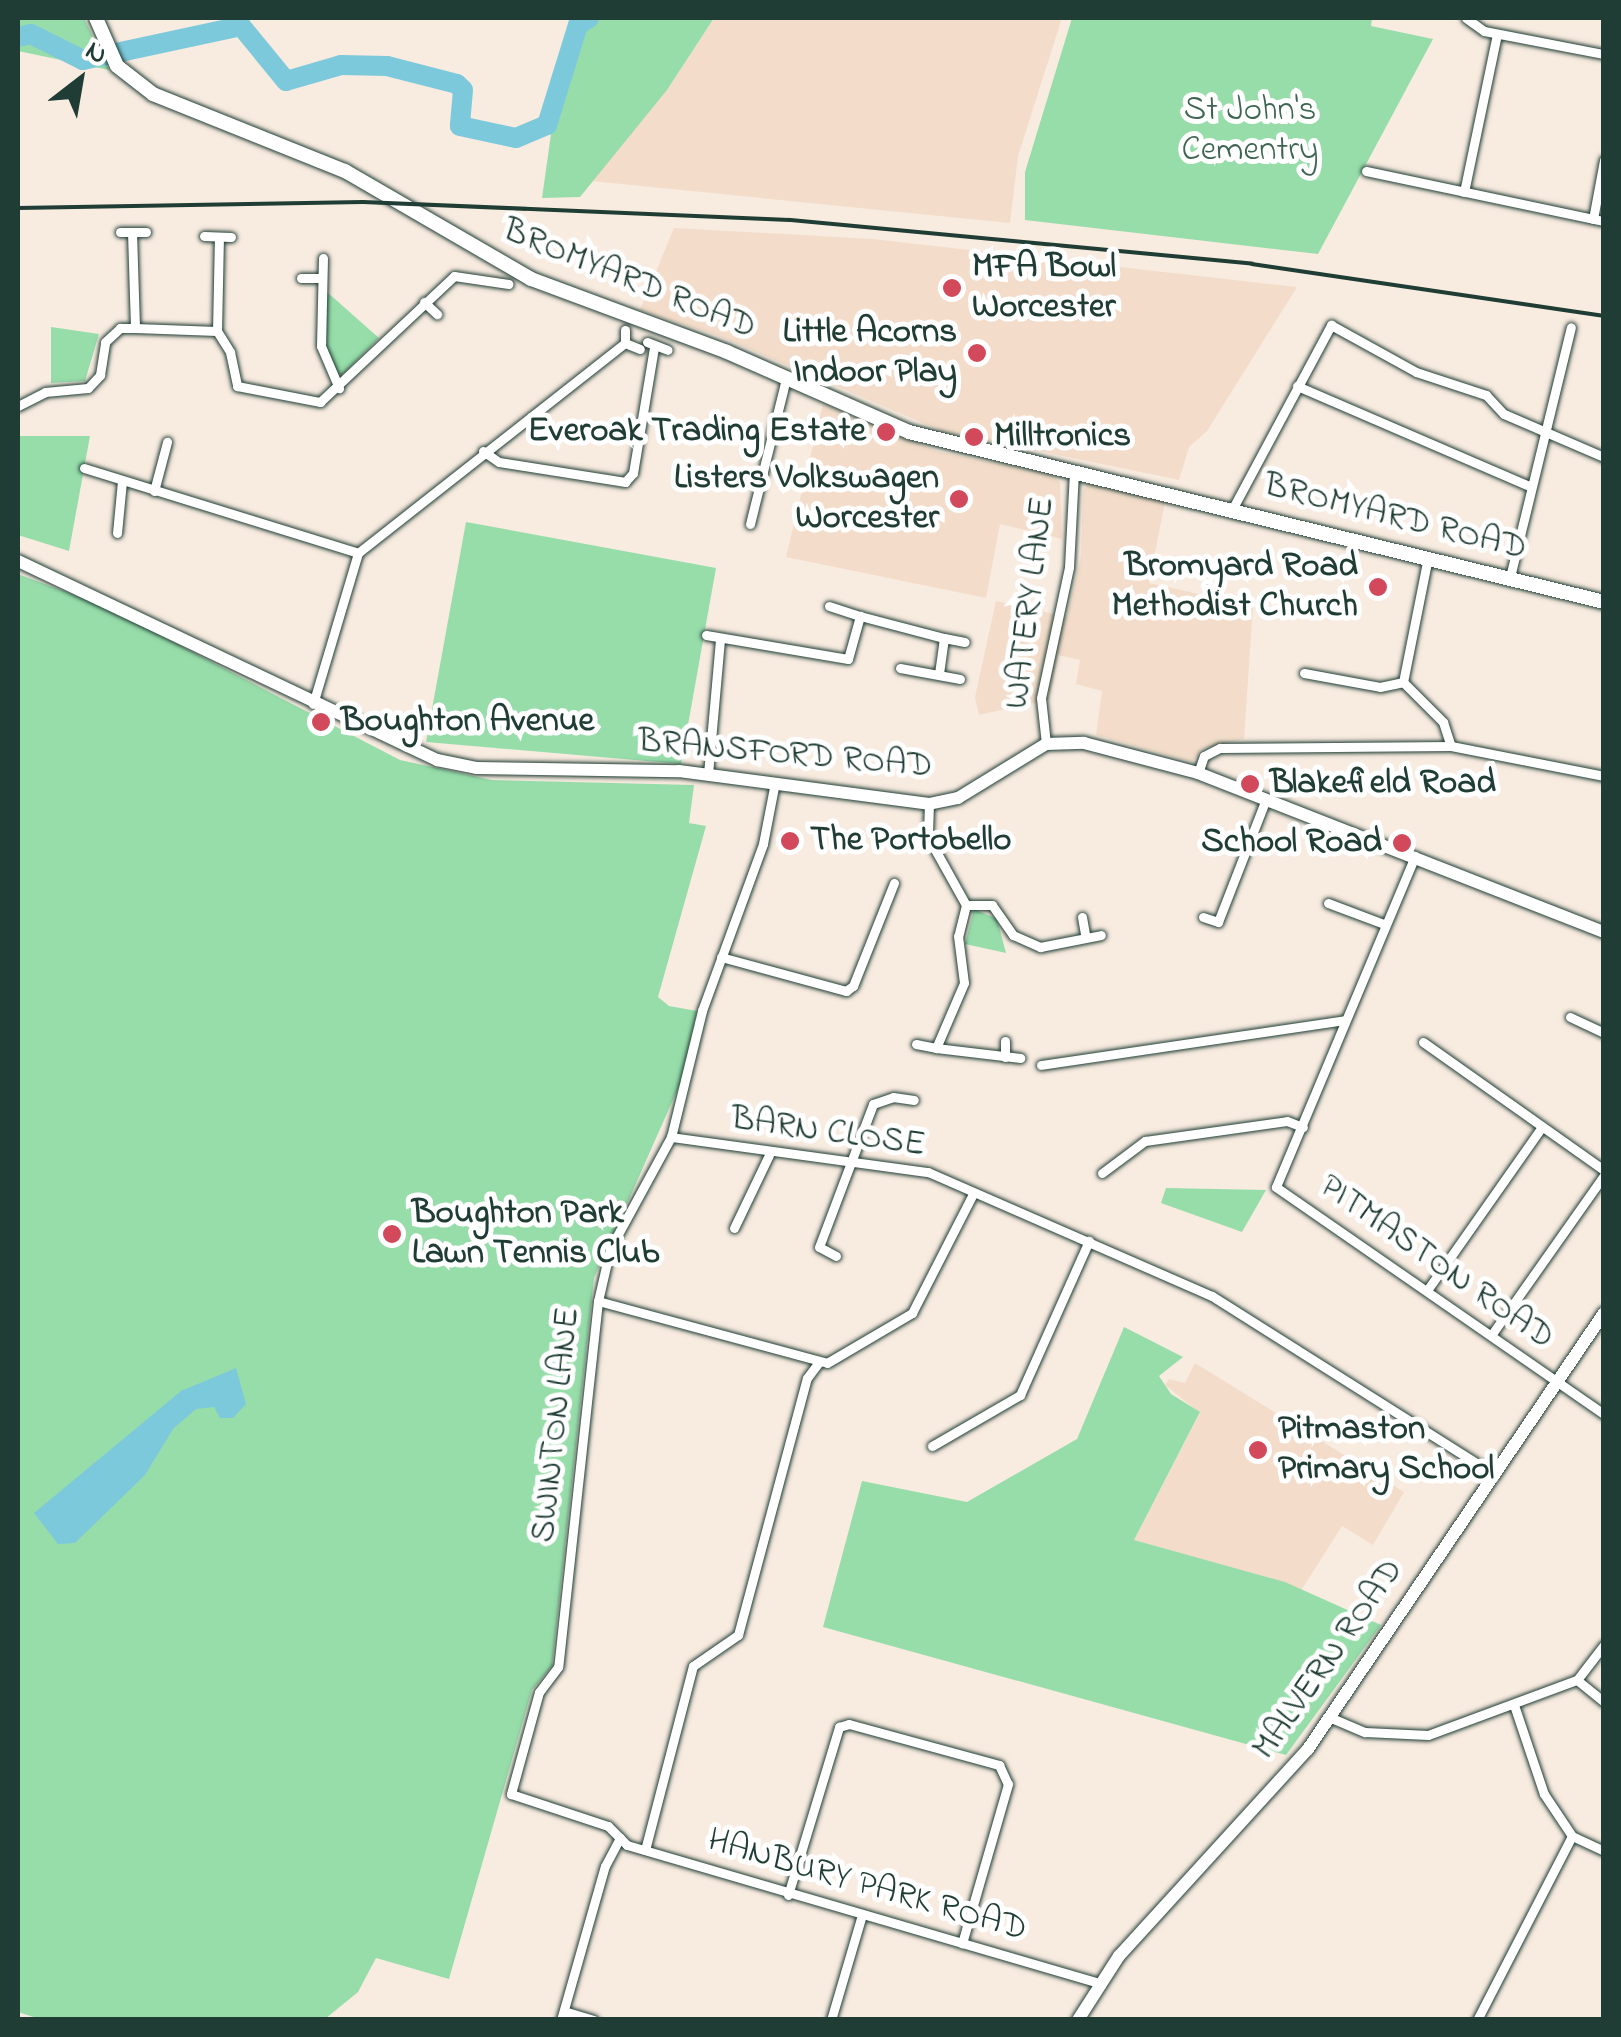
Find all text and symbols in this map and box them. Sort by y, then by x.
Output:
north arrow [30,30,130,130]
text: N [77,31,114,76]
park label: St John's Cementry [1181,90,1319,172]
street label: BROMYARD ROAD [496,210,762,350]
place label: MFA Bowl Worcester [972,247,1116,329]
marker: MFA Bowl Worcester [941,277,963,299]
place label: Little Acorns Indoor Play [783,312,957,394]
marker: Little Acorns Indoor Play [966,342,988,364]
place label: Everoak Trading Estate [528,411,866,453]
place label: Milltronics [994,416,1131,458]
marker: Everoak Trading Estate [875,421,897,443]
marker: Milltronics [963,426,985,448]
place label: Listers Volkswagen Worcester [674,458,939,540]
street label: BROMYARD ROAD [1259,465,1531,571]
marker: Listers Volkswagen Worcester [948,488,970,510]
street label: WATERY LANE [997,495,1065,711]
place label: Bromyard Road Methodist Church [1111,546,1358,628]
marker: Bromyard Road Methodist Church [1367,576,1389,598]
place label: Boughton Avenue [341,701,594,743]
marker: Boughton Avenue [310,711,332,733]
street label: BRANSFORD ROAD [636,721,934,789]
place label: Blakefield Road [1270,763,1496,805]
marker: Blakefield Road [1239,773,1261,795]
place label: The Portobello [810,820,1011,862]
place label: School Road [1201,822,1382,864]
marker: The Portobello [779,830,801,852]
marker: School Road [1391,832,1413,854]
street label: BARN CLOSE [728,1099,928,1167]
street label: PITMASTON ROAD [1310,1166,1562,1360]
place label: Boughton Park Lawn Tennis Club [412,1193,659,1275]
marker: Boughton Park Lawn Tennis Club [381,1223,403,1245]
street label: SWINTON LANE [524,1305,590,1545]
place label: Pitmaston Primary School [1278,1409,1494,1491]
marker: Pitmaston Primary School [1247,1439,1269,1461]
street label: MALVERN ROAD [1244,1552,1414,1768]
street label: HANBURY PARK ROAD [703,1820,1031,1952]

